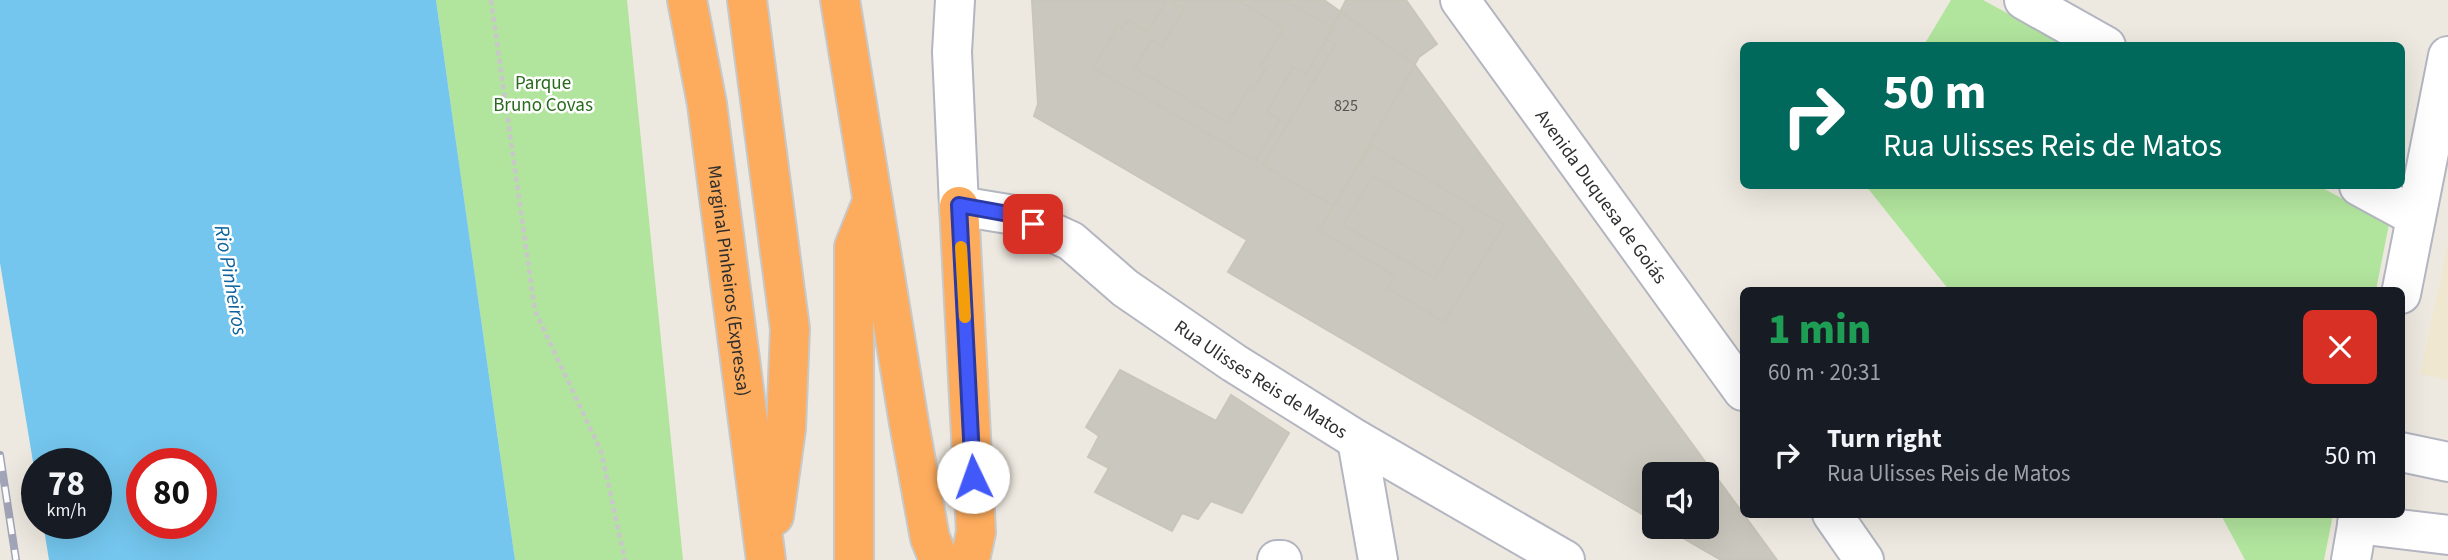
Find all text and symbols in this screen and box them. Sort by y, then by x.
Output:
text: 50 m [1883,58,1987,128]
park label: Parque Bruno Covas [493,70,593,119]
icon: right [1768,70,1859,161]
house number: 825 [1334,95,1358,117]
street label: Avenida Duquesa de Goiás [1528,104,1673,290]
text: Rua Ulisses Reis de Matos [1883,123,2222,169]
street label: Marginal Pinheiros (Expressa) [700,164,757,398]
pin [1003,194,1063,254]
icon: arrive [1014,205,1052,243]
water label: Rio Pinheiros [207,223,255,337]
text: 1 min [1768,300,1871,360]
button: close [2303,310,2377,384]
street label: Rua Ulisses Reis de Matos [1168,314,1352,446]
text: 60 m · 20:31 [1768,356,1881,389]
text: Turn right [1827,420,1942,457]
icon: right [1768,436,1806,474]
text: 50 m [2324,437,2377,474]
position arrow [936,440,1010,514]
speed limit sign: 80 [126,448,217,539]
text: Rua Ulisses Reis de Matos [1827,457,2071,490]
text: 78 [48,459,85,509]
map controls [1642,462,1719,539]
button: sound [1642,462,1719,539]
text: km/h [47,498,86,523]

